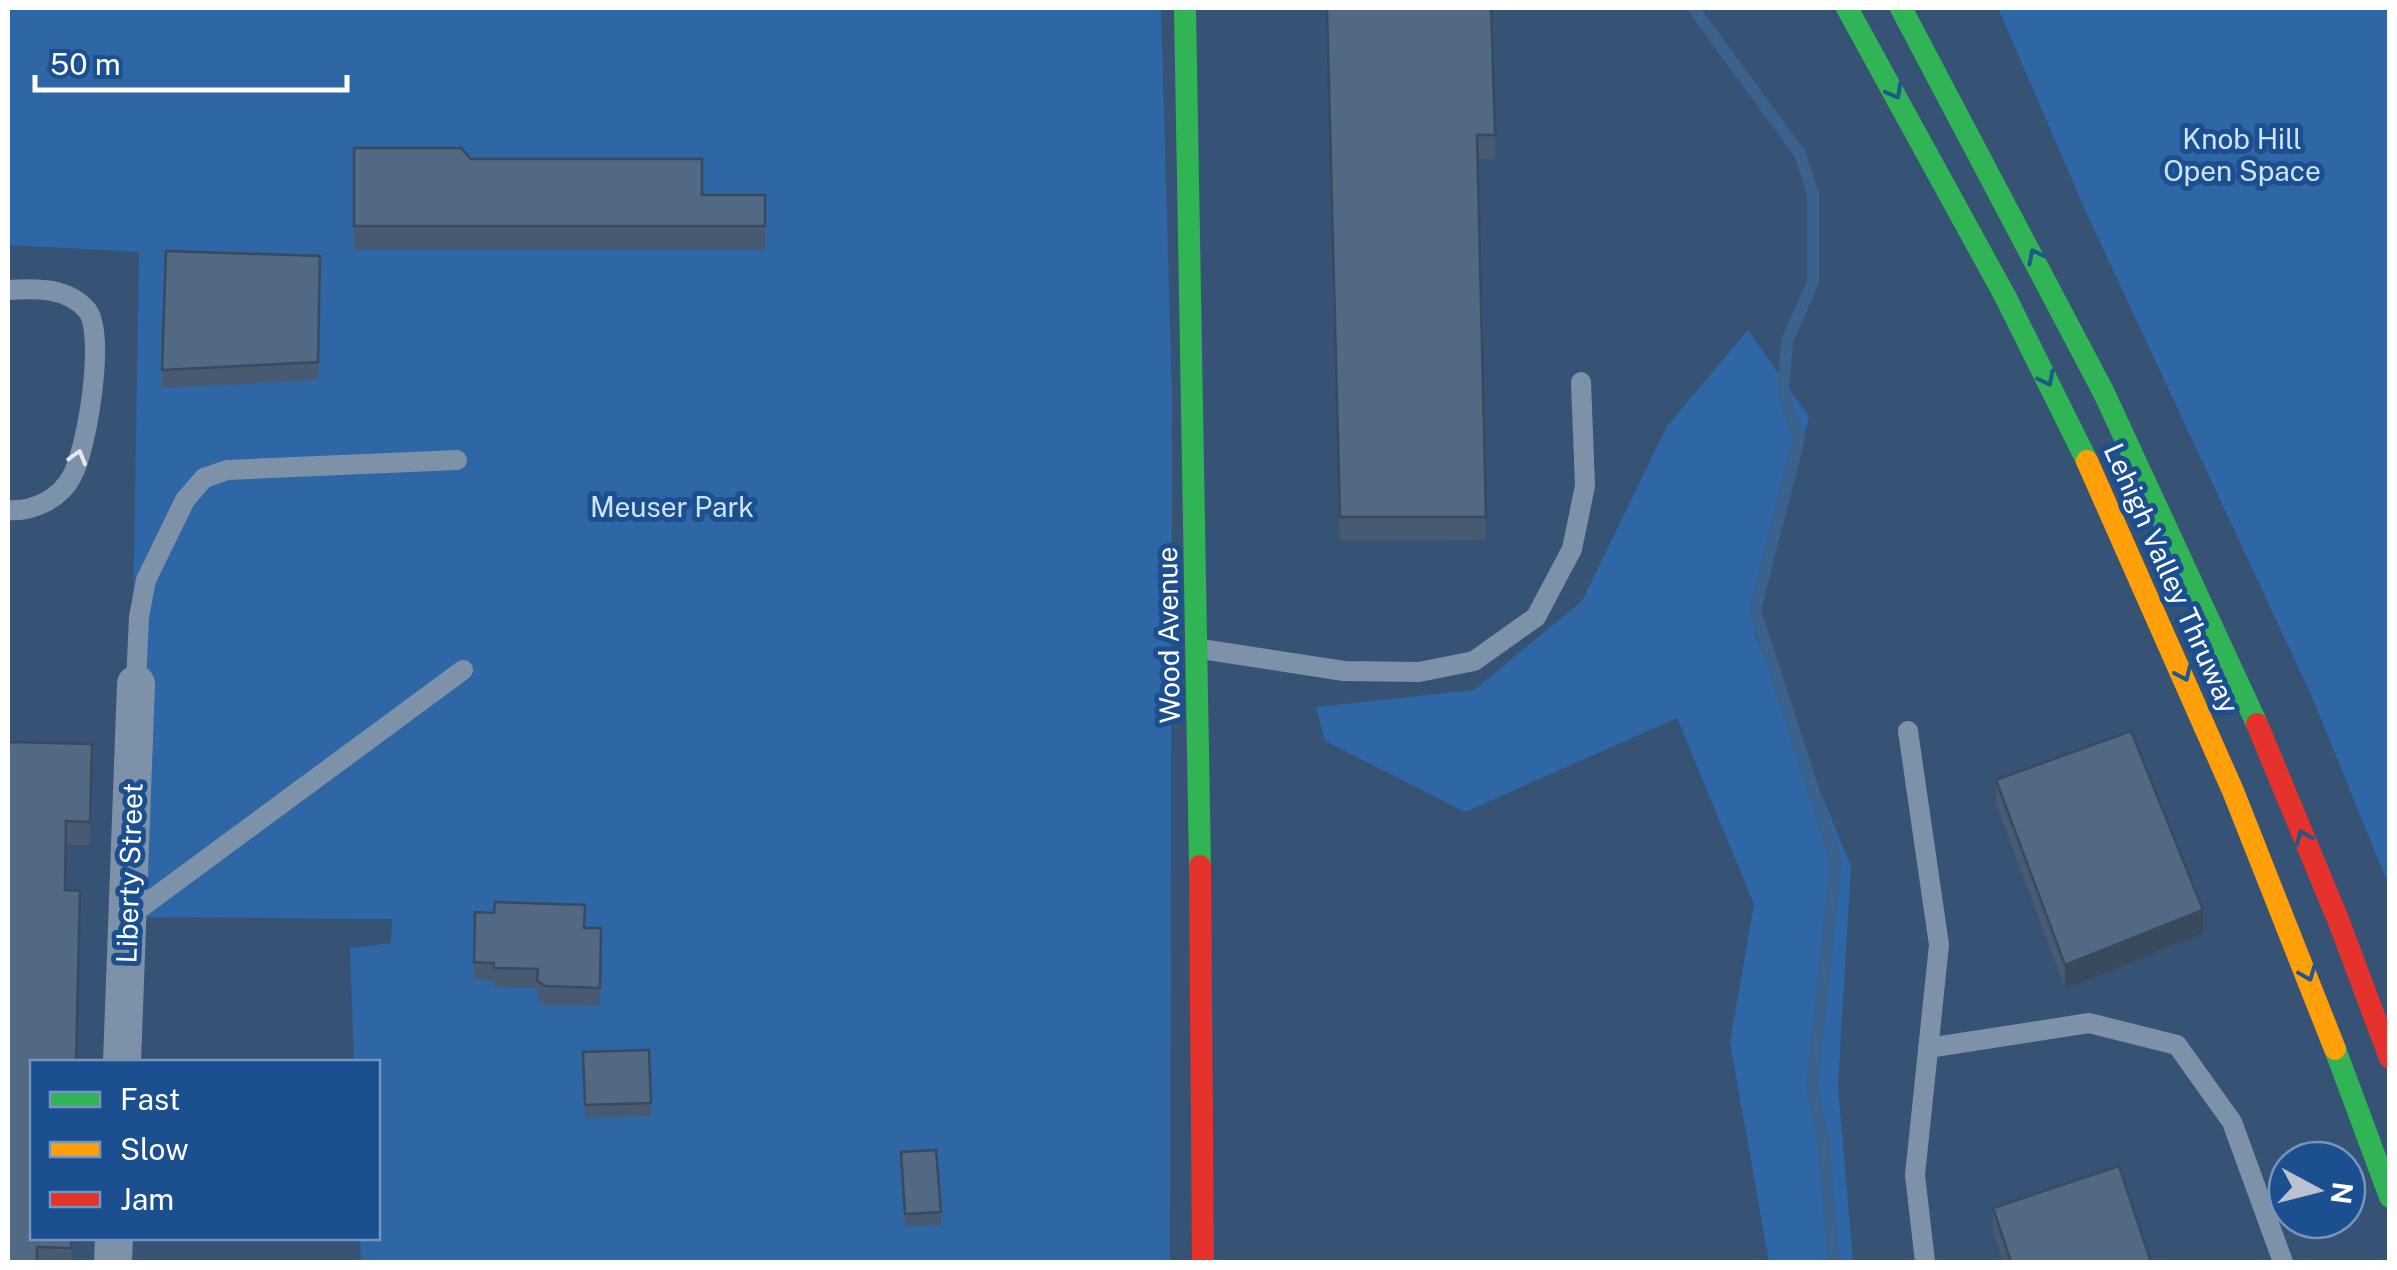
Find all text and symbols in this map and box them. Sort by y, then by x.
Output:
scale bar [35,30,348,92]
text: 50 m [50,46,121,82]
one-way arrow [1882,82,1902,100]
park label: Knob Hill Open Space [2163,122,2321,187]
one-way arrow [2028,249,2047,267]
one-way arrow [2035,369,2054,387]
street label: Lehigh Valley Thruway [2098,438,2246,718]
one-way arrow [66,449,87,466]
park label: Meuser Park [590,490,754,523]
street label: Wood Avenue [1150,546,1186,724]
one-way arrow [2172,664,2192,682]
street label: Liberty Street [109,782,149,964]
one-way arrow [2295,829,2315,847]
one-way arrow [2296,965,2317,982]
legend [30,1060,380,1240]
text: Fast [120,1081,180,1117]
text: Slow [120,1131,189,1167]
north arrow [2267,1140,2367,1240]
text: N [2325,1180,2360,1206]
text: Jam [120,1181,174,1217]

